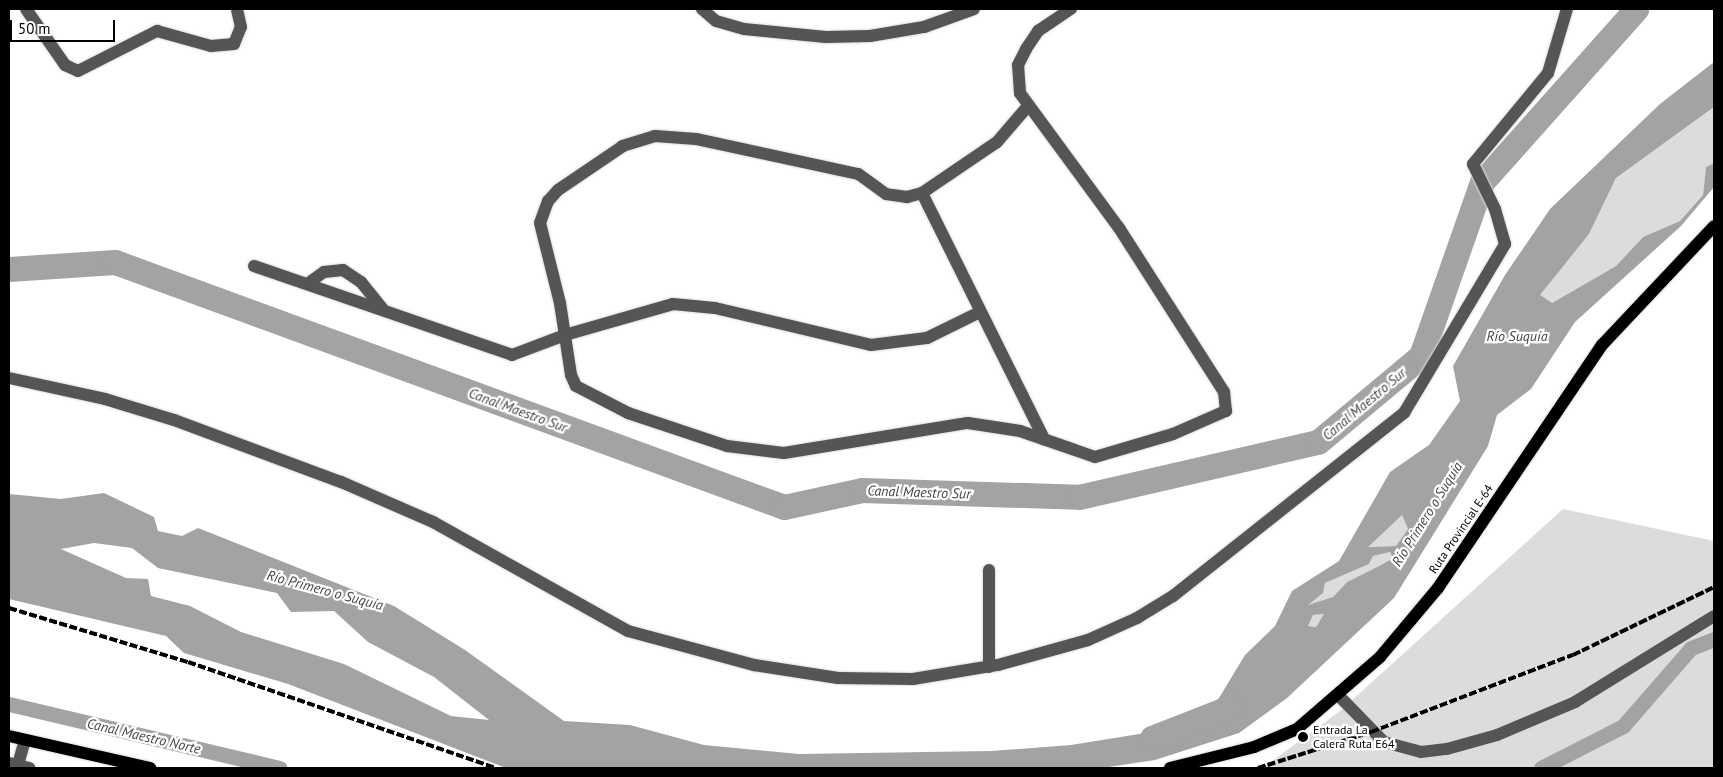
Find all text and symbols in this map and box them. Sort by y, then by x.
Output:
scale bar [12,10,118,42]
text: 50 m [18,19,51,38]
water label: Río Suquía [1487,328,1547,344]
water label: Canal Maestro Sur [1319,364,1409,444]
water label: Canal Maestro Sur [467,384,569,436]
water label: Río Primero o Suquía [1388,459,1466,569]
water label: Canal Maestro Sur [867,482,971,502]
street label: Ruta Provincial E-64 [1426,482,1496,576]
water label: Río Primero o Suquía [265,566,385,614]
water label: Canal Maestro Norte [86,715,202,757]
place label: Entrada La Calera Ruta E64 [1313,723,1395,751]
marker: Entrada La Calera Ruta E64 [1297,731,1309,743]

